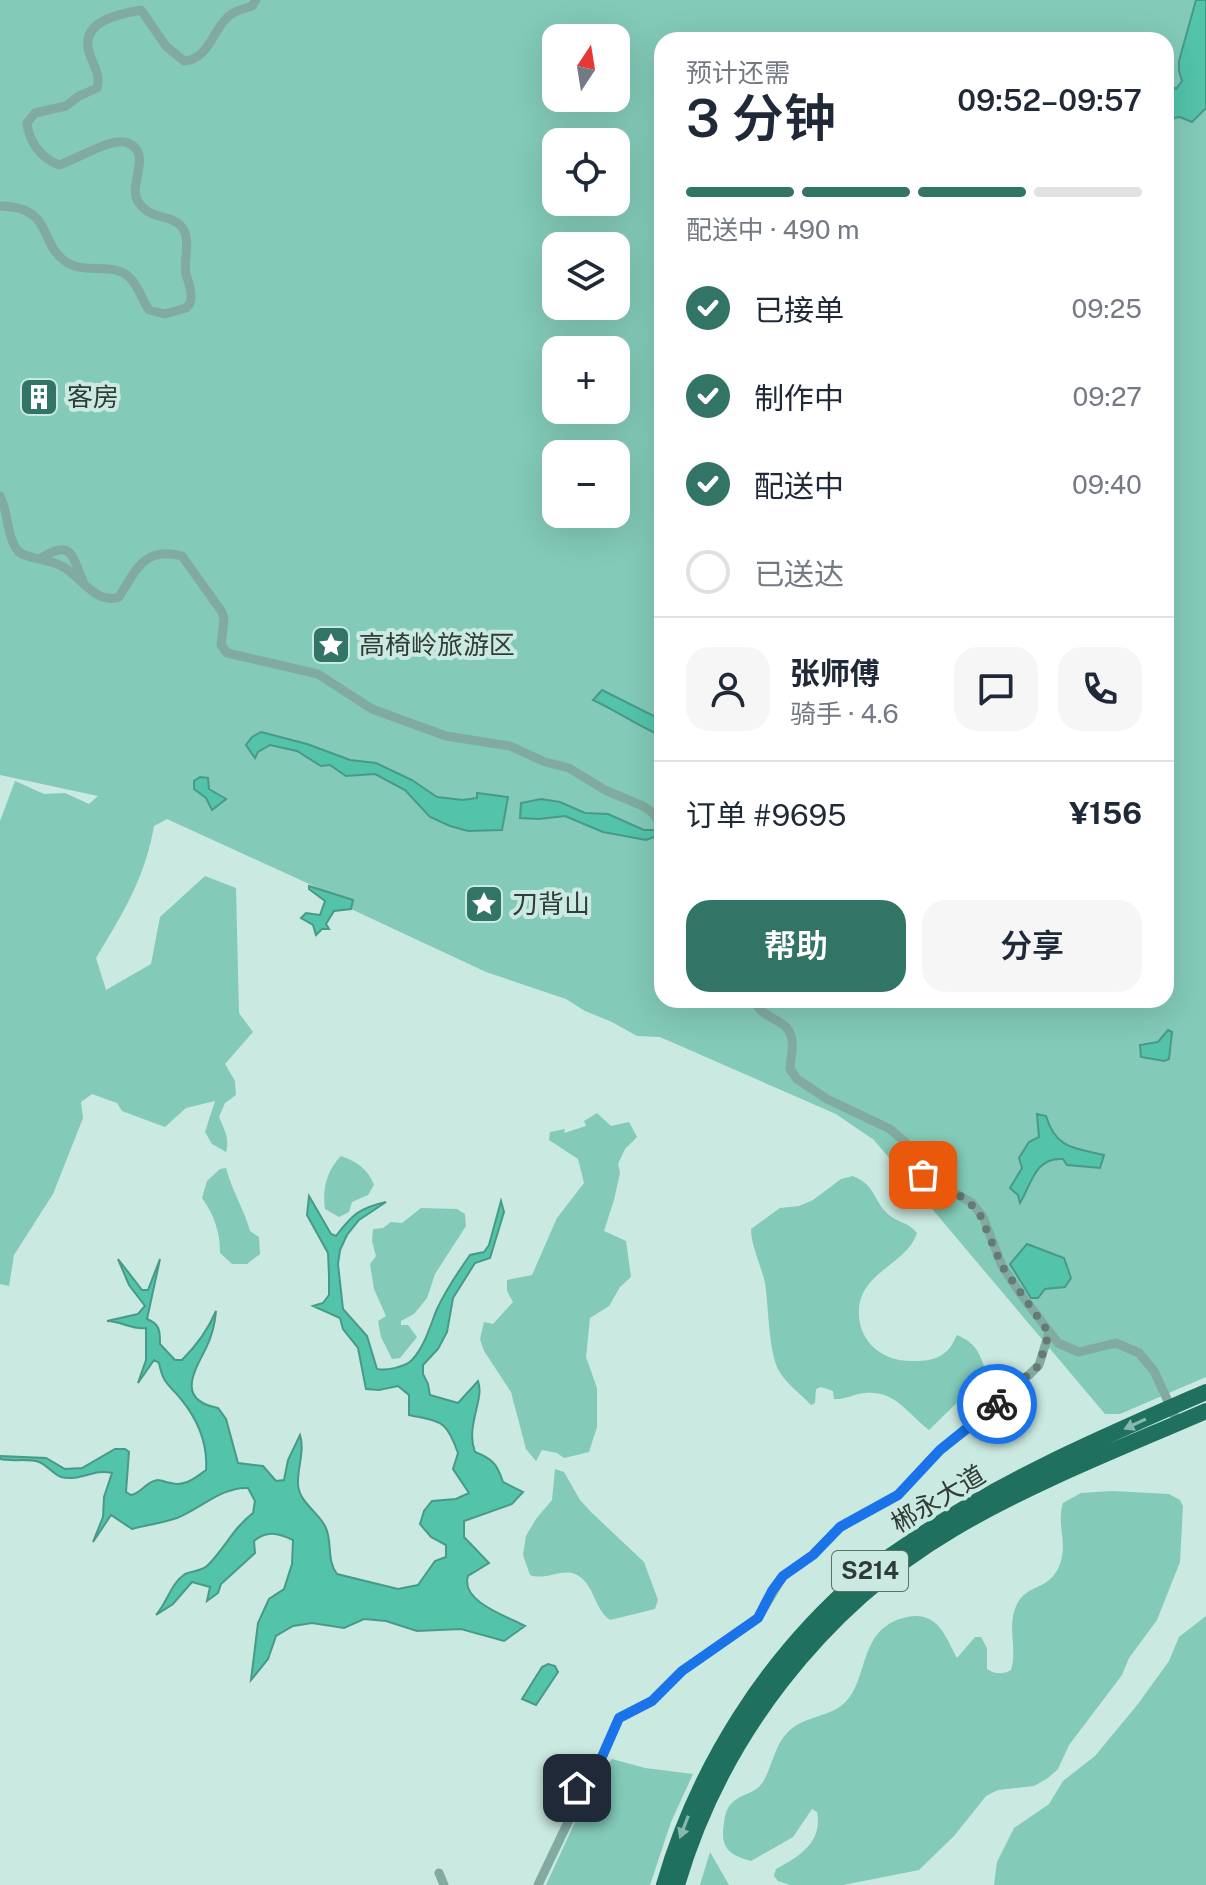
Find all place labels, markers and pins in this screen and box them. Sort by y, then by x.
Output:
building icon: 客房 [18,376,60,418]
place label: 客房 [67,381,119,412]
place icon: 高椅岭旅游区 [310,624,352,666]
place label: 高椅岭旅游区 [359,629,515,660]
place icon: 刀背山 [463,883,505,925]
place label: 刀背山 [512,888,590,919]
pin [889,1141,957,1209]
pin [543,1754,611,1822]

